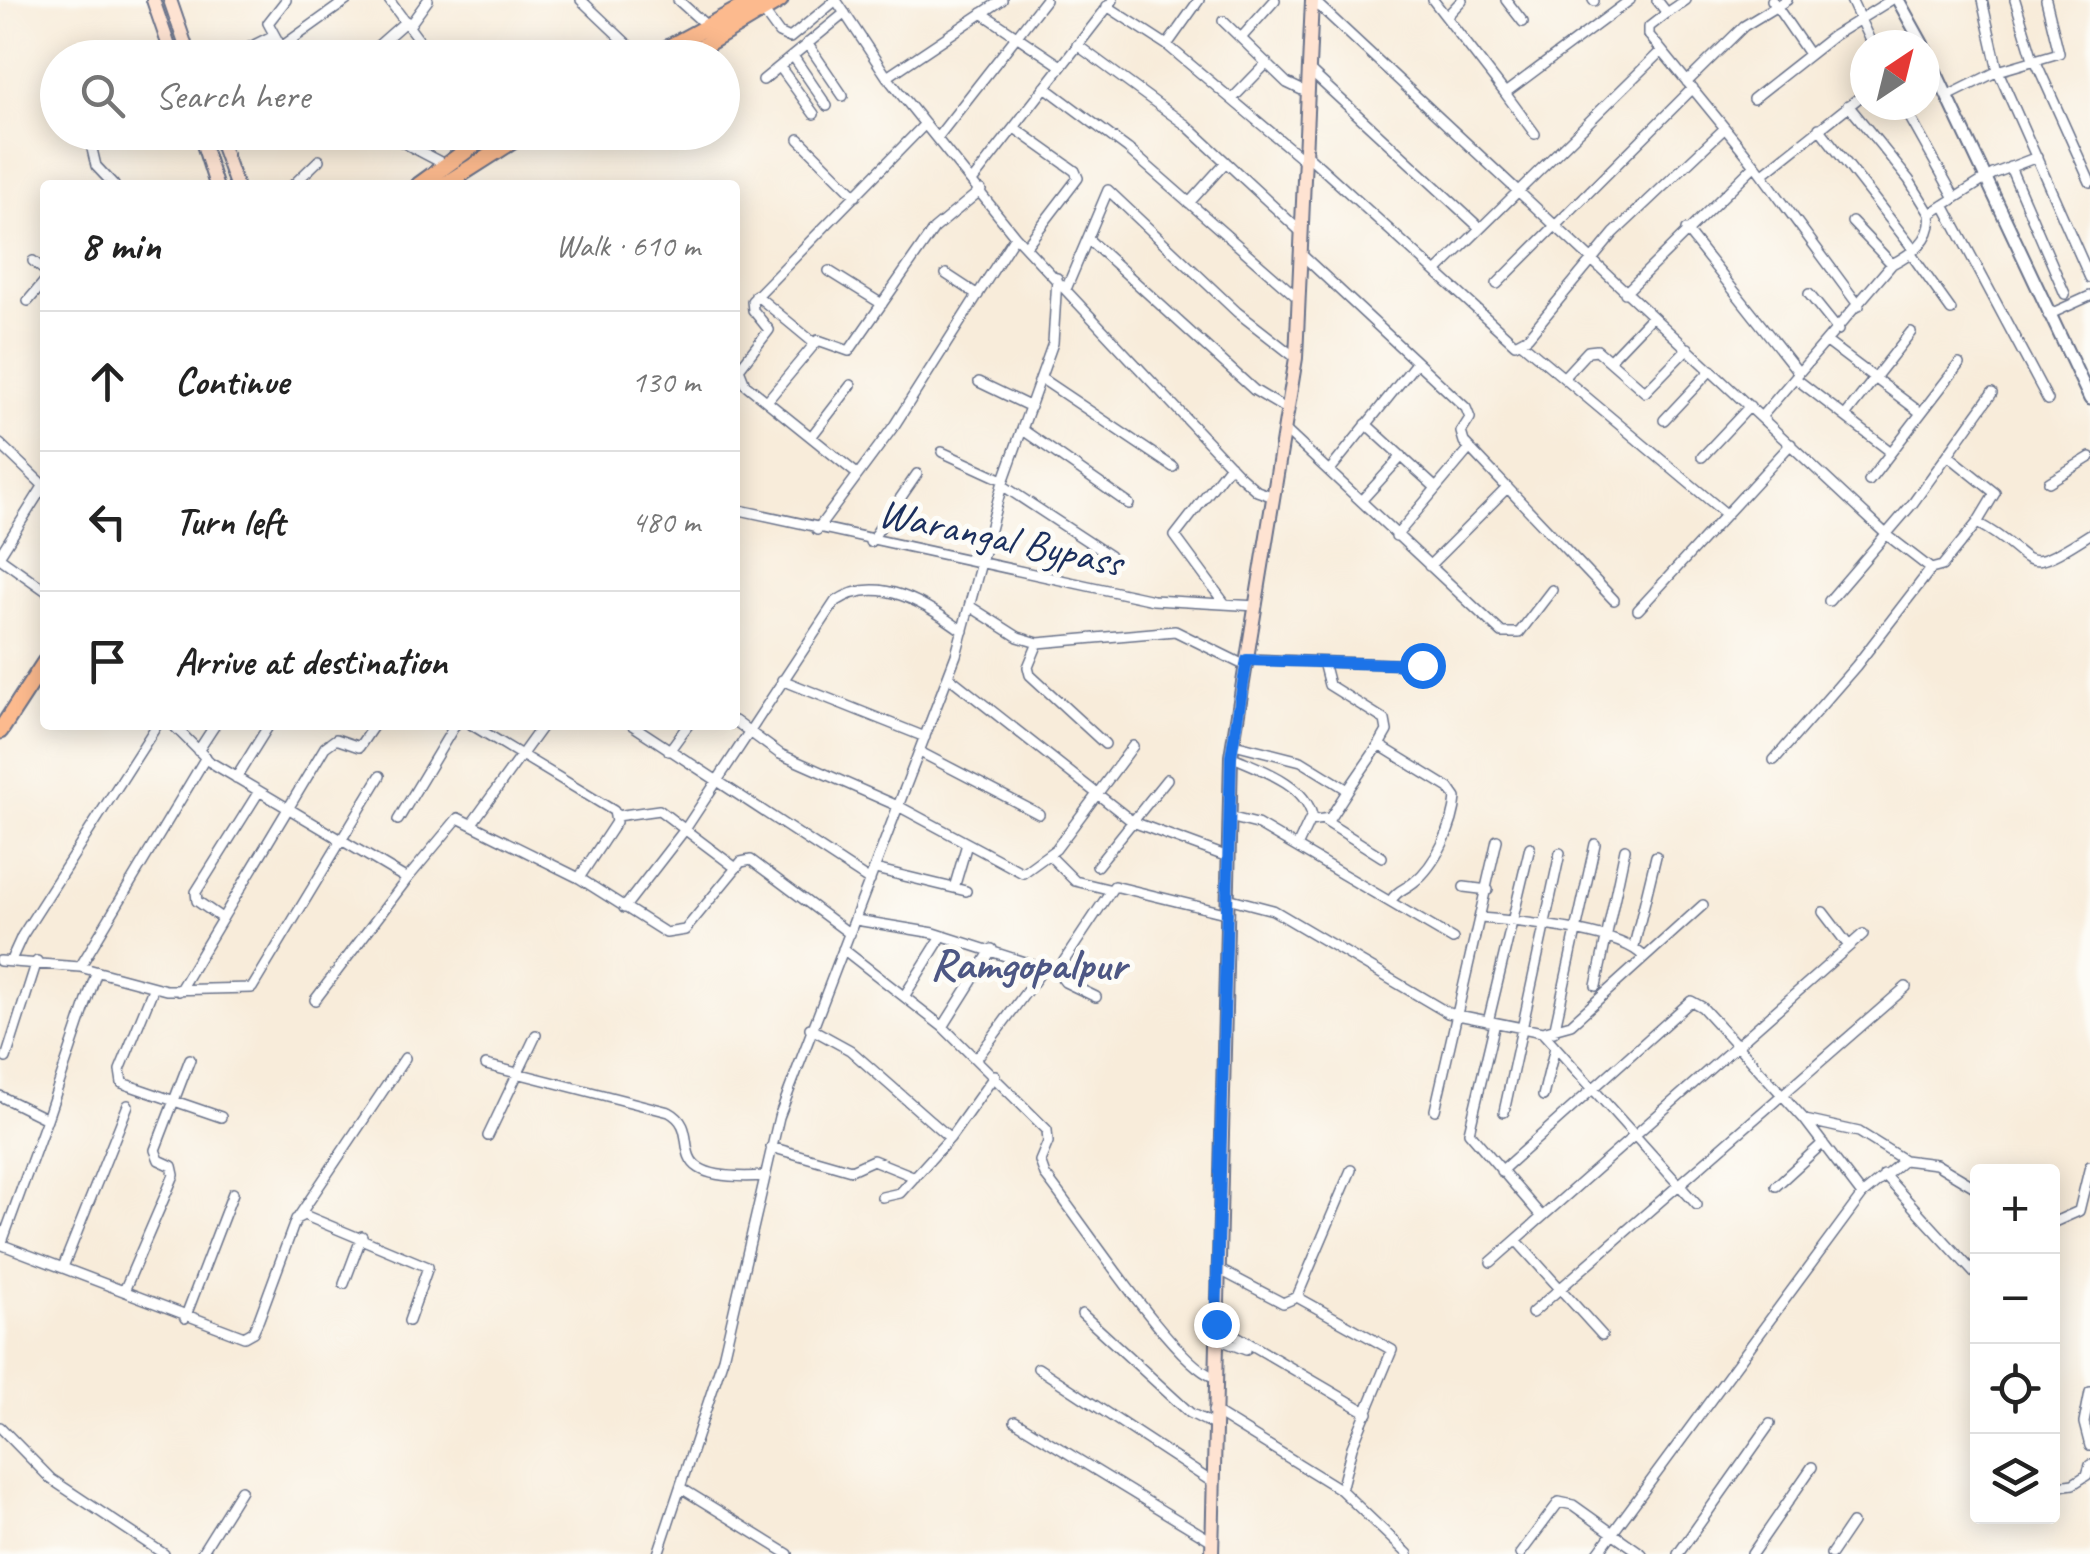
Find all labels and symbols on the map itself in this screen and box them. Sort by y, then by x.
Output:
north arrow [1850,30,1940,120]
street label: Warangal Bypass [874,486,1131,590]
route start [1400,643,1446,689]
district label: Ramgopalpur [930,936,1131,993]
route end [1194,1302,1240,1348]

